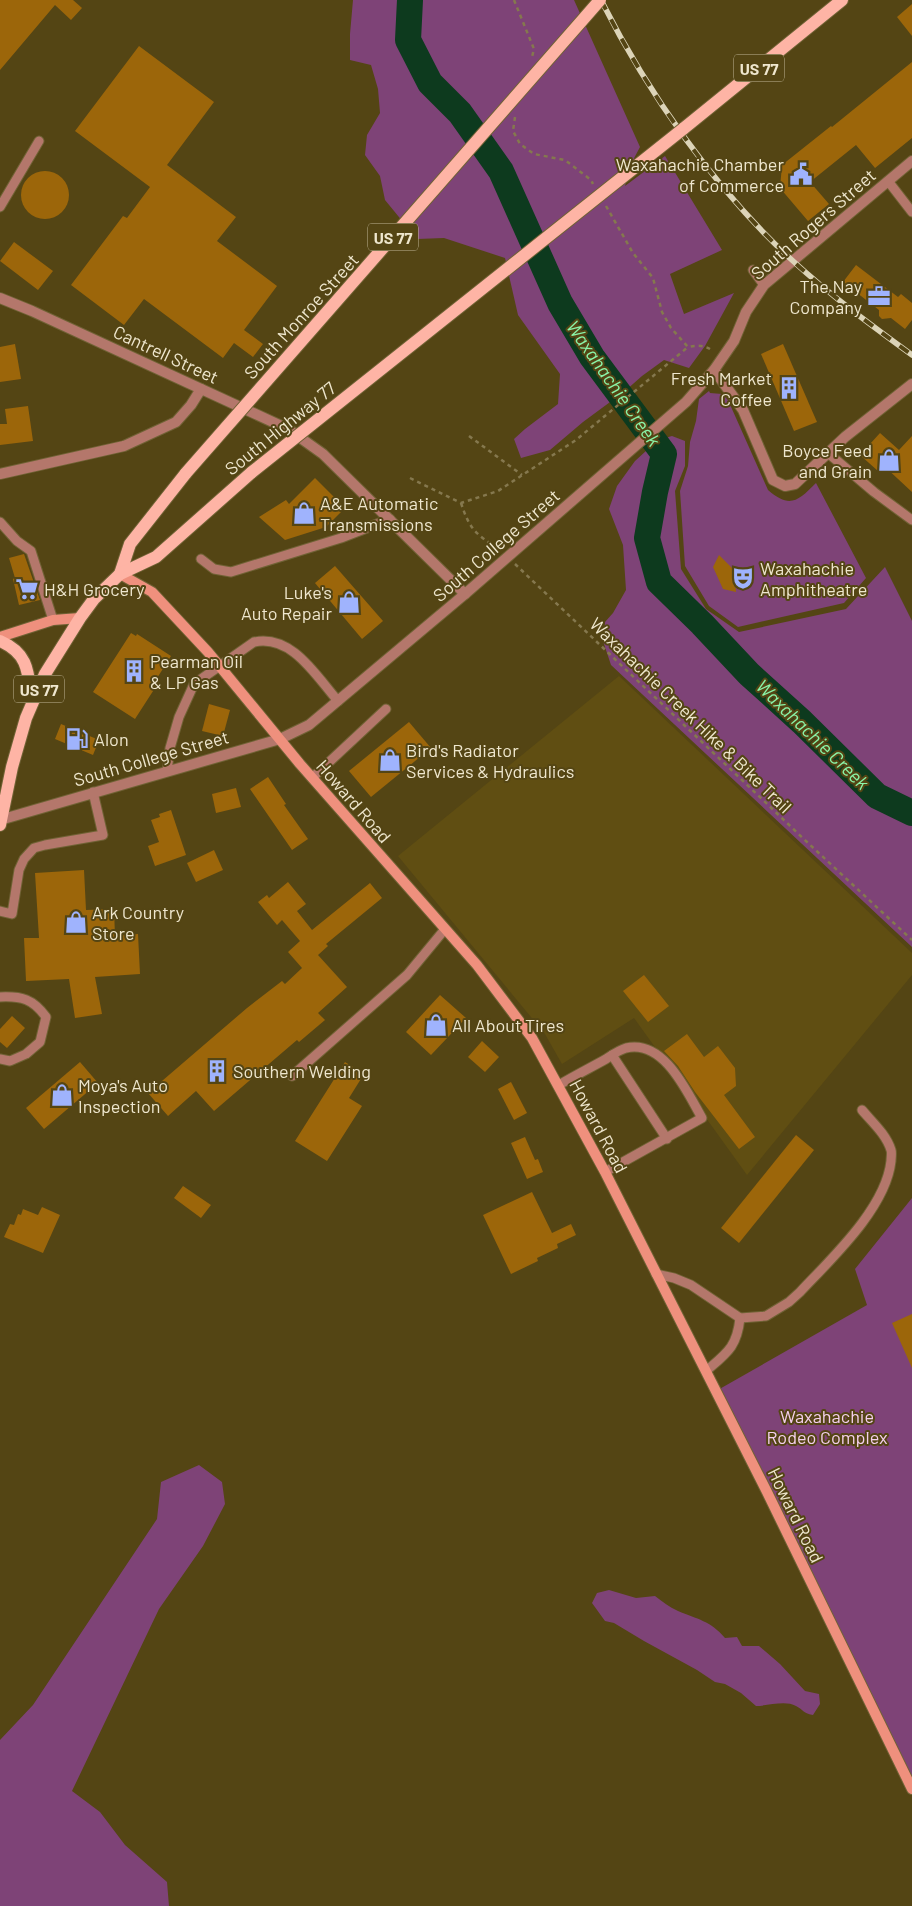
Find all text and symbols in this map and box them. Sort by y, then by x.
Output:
road number: US 77 [734,54,784,82]
place label: Waxahachie Chamber of Commerce [616,153,784,196]
public building icon: Waxahachie Chamber of Commerce [788,161,814,187]
street label: South Rogers Street [746,164,880,284]
road number: US 77 [368,223,418,250]
street label: South Monroe Street [239,249,363,383]
place label: The Nay Company [789,275,862,318]
office icon: The Nay Company [866,283,892,309]
water label: Waxahachie Creek [562,316,666,451]
street label: Cantrell Street [110,320,222,388]
place label: Fresh Market Coffee [671,367,772,410]
building icon: Fresh Market Coffee [776,375,802,401]
street label: South Highway 77 [220,376,340,479]
place label: Boyce Feed and Grain [782,439,872,482]
shop icon: Boyce Feed and Grain [876,447,902,473]
street label: South College Street [428,484,564,606]
place label: A&E Automatic Transmissions [320,492,438,535]
shop icon: A&E Automatic Transmissions [291,500,317,526]
place label: Waxahachie Amphitheatre [760,557,867,600]
theatre icon: Waxahachie Amphitheatre [730,565,756,591]
supermarket icon: H&H Grocery [14,576,40,602]
place label: H&H Grocery [44,578,145,600]
place label: Luke's Auto Repair [241,581,332,624]
shop icon: Luke's Auto Repair [336,589,362,615]
street label: Waxahachie Creek Hike & Bike Trail [586,613,796,817]
place label: Pearman Oil & LP Gas [150,650,243,693]
building icon: Pearman Oil & LP Gas [121,658,147,684]
water label: Waxahachie Creek [752,674,875,794]
road number: US 77 [14,676,64,702]
street label: South College Street [71,725,231,791]
fuel station icon: Alon [64,726,90,752]
place label: Alon [94,728,129,750]
place label: Bird's Radiator Services & Hydraulics [406,739,574,782]
shop icon: Bird's Radiator Services & Hydraulics [377,747,403,773]
street label: Howard Road [312,755,396,847]
place label: Ark Country Store [92,901,184,944]
shop icon: Ark Country Store [63,909,89,935]
shop icon: All About Tires [423,1012,449,1038]
place label: All About Tires [452,1014,564,1036]
building icon: Southern Welding [204,1058,230,1084]
place label: Southern Welding [233,1060,371,1082]
place label: Moya's Auto Inspection [78,1074,168,1117]
street label: Howard Road [565,1075,633,1177]
shop icon: Moya's Auto Inspection [49,1082,75,1108]
park label: Waxahachie Rodeo Complex [766,1405,888,1448]
street label: Howard Road [764,1464,828,1566]

